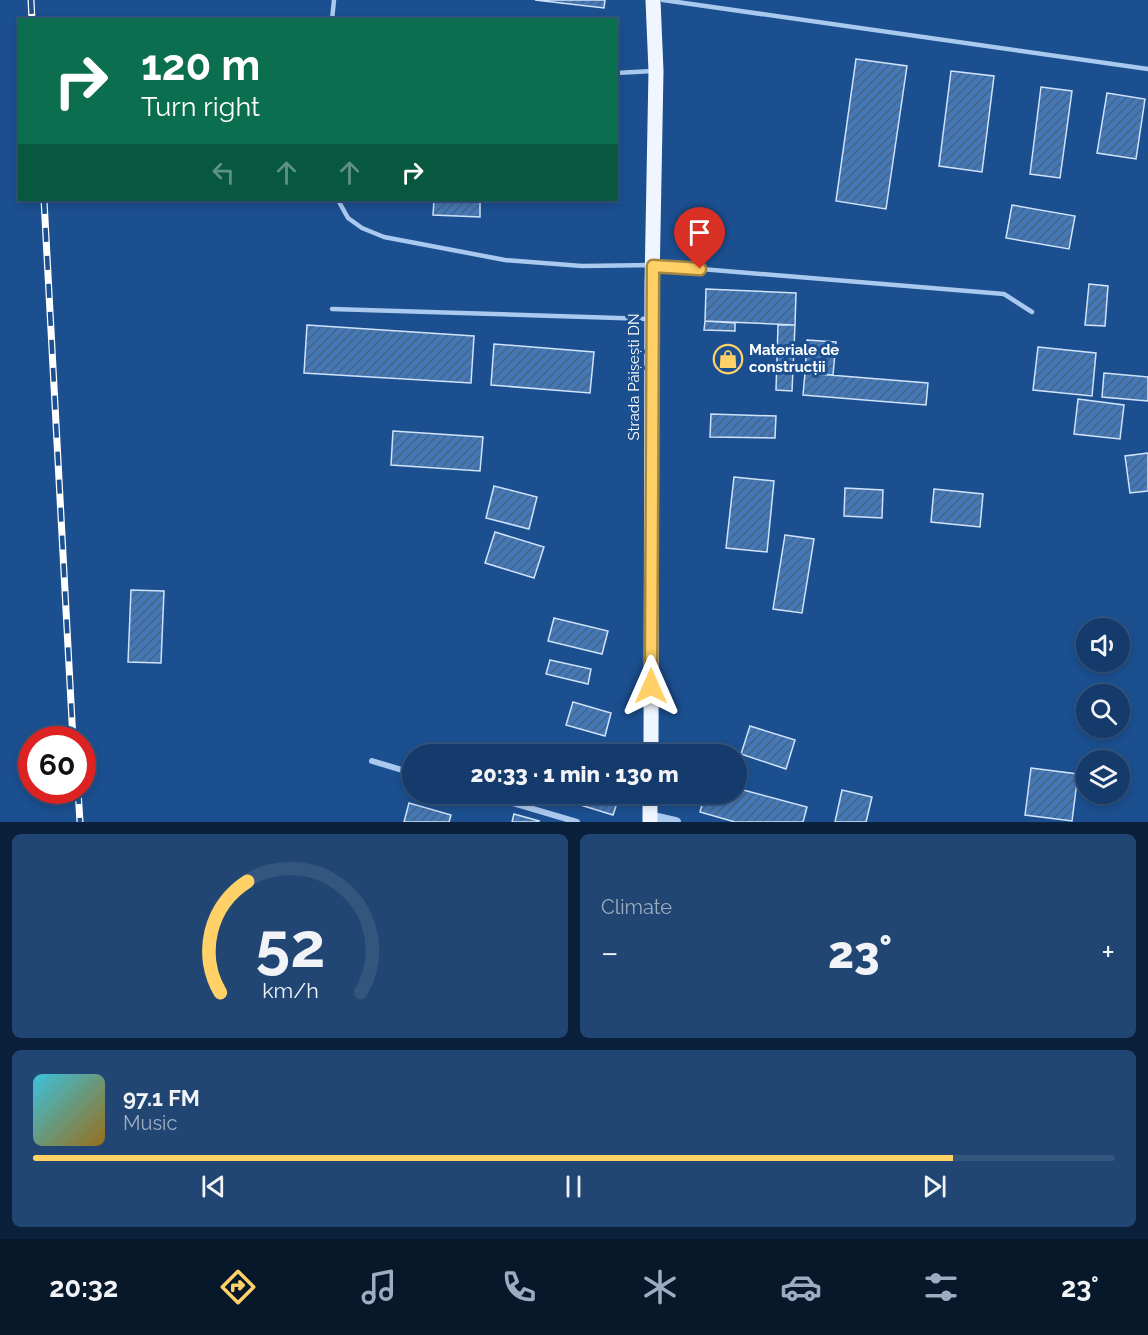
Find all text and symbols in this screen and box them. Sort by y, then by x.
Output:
text: 120 m [141,41,260,90]
icon: right [42,42,120,120]
text: Turn right [141,91,260,122]
icon: left [207,156,240,189]
icon: ahead [270,156,303,189]
icon: ahead [333,156,366,189]
icon: right [396,156,429,189]
pin [674,207,725,269]
icon: arrive [683,216,716,249]
street label: Strada Păișești DN [625,313,643,441]
place label: Materiale de construcții [749,341,839,376]
shop icon: Materiale de construcții [712,343,744,375]
map controls [1076,618,1130,804]
button: sound [1076,618,1130,672]
position arrow [619,654,683,718]
button: search [1076,684,1130,738]
speed limit sign: 60 [18,726,96,804]
button: layers [1076,750,1130,804]
text: 20:33 · 1 min · 130 m [471,761,678,787]
text: Climate [601,895,672,919]
text: 52 [255,908,325,982]
text: 23° [828,926,892,979]
text: − [601,933,619,972]
text: + [1101,933,1115,972]
text: km/h [262,978,318,1003]
text: 97.1 FM [123,1085,200,1111]
text: Music [123,1111,177,1135]
icon: previous [197,1170,230,1203]
icon: pause [557,1170,590,1203]
icon: next [918,1170,951,1203]
icon: directions [217,1266,259,1308]
icon: music [358,1266,400,1308]
icon: phone [498,1266,540,1308]
icon: climate [639,1266,681,1308]
icon: car [780,1266,822,1308]
icon: filters [920,1266,962,1308]
text: 20:32 [49,1272,118,1303]
text: 23° [1061,1272,1099,1303]

